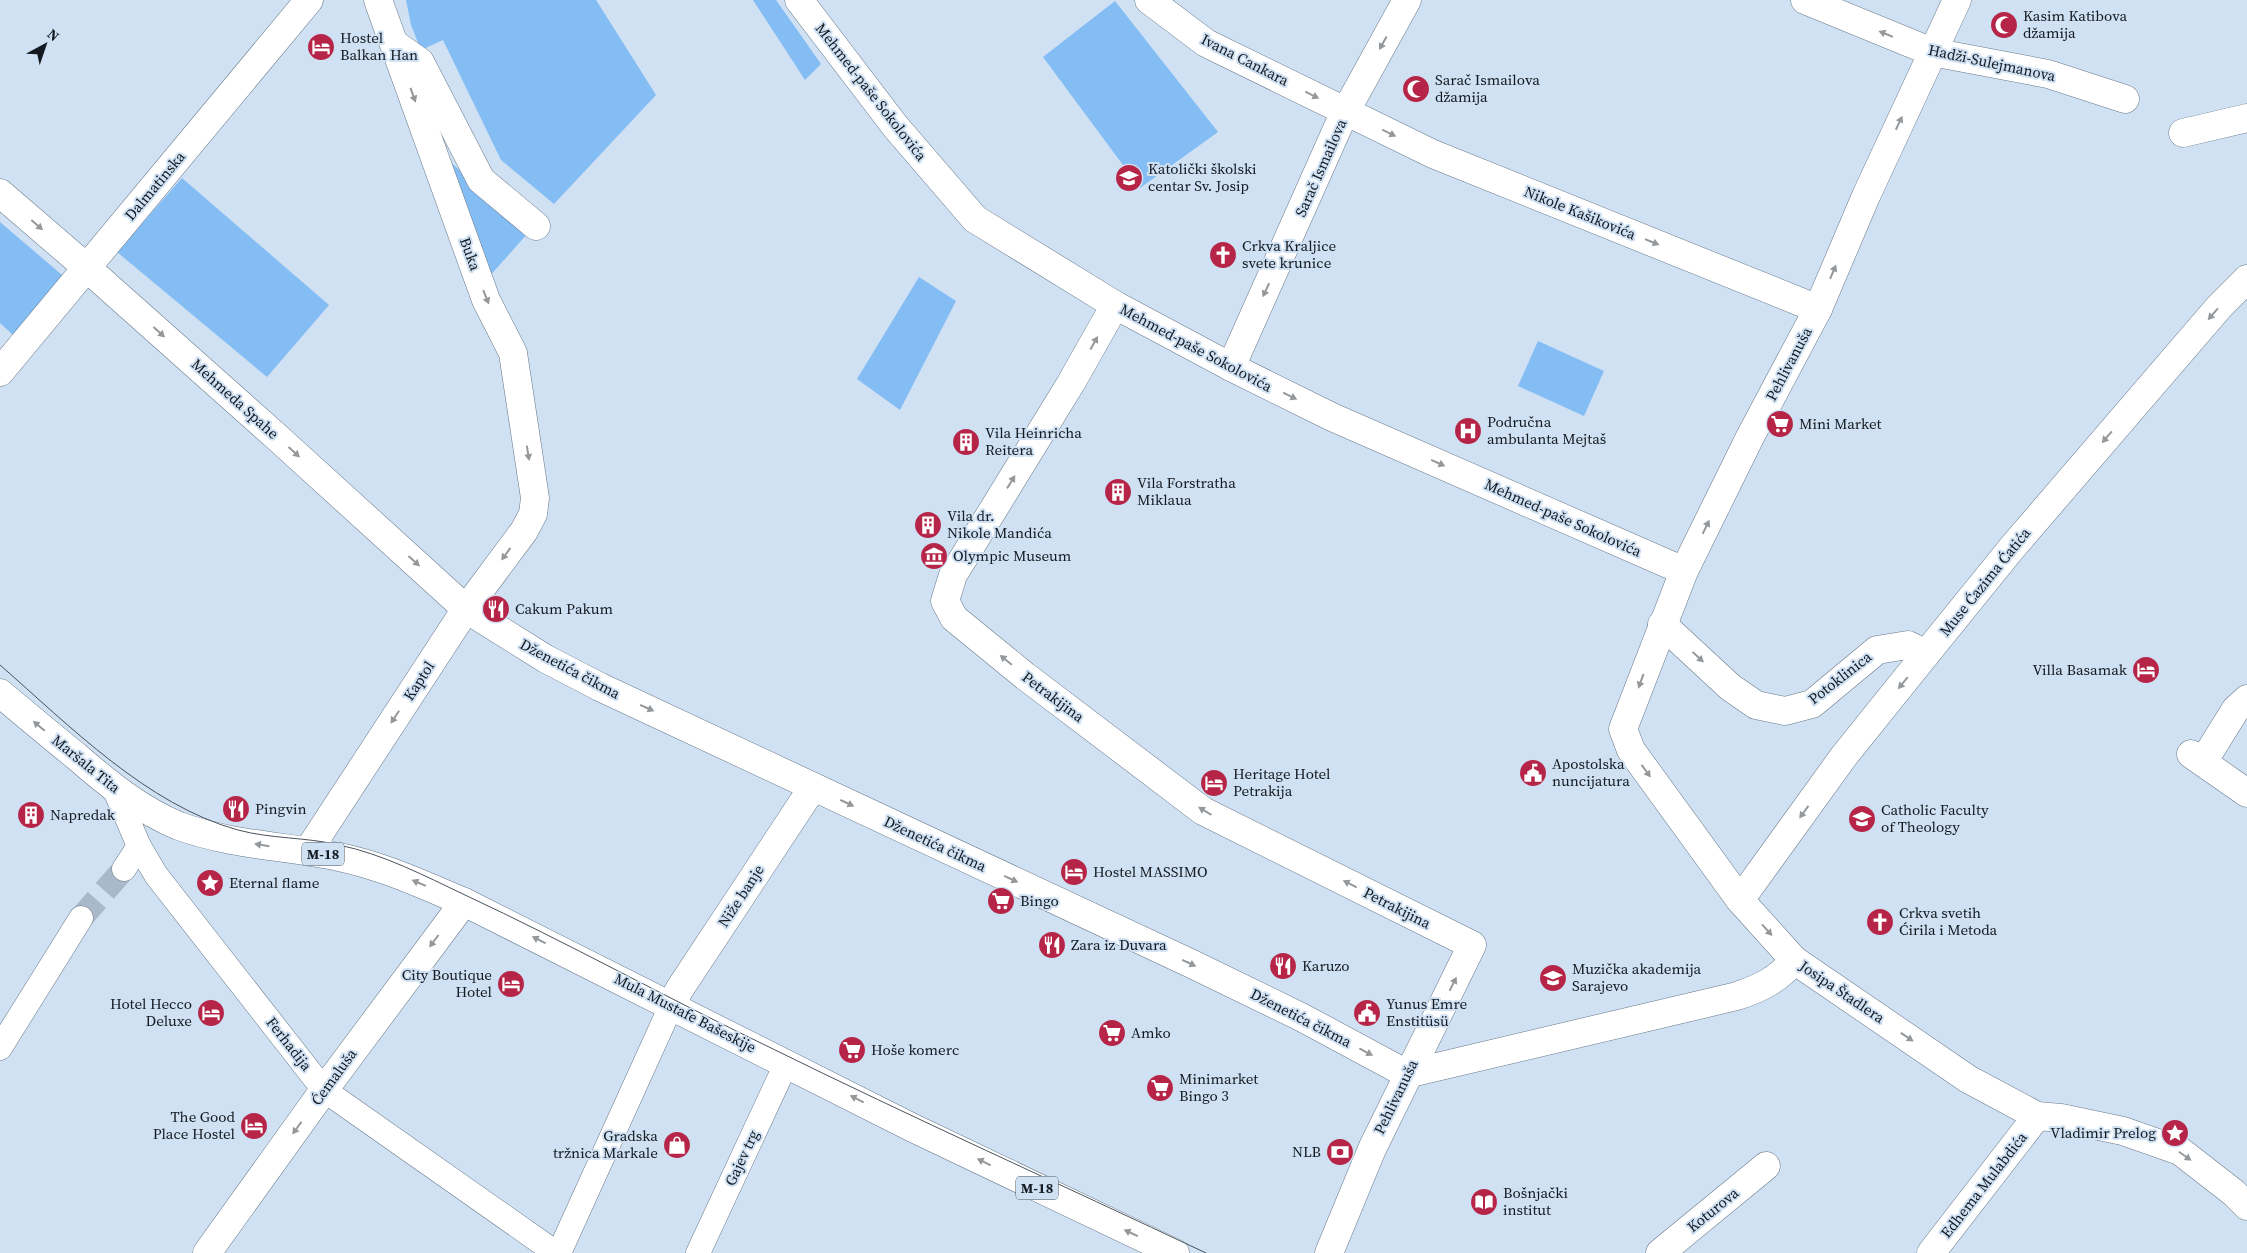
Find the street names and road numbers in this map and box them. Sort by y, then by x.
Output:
street label: Mehmed-paše Sokolovića [811,18,932,165]
street label: Ivana Cankara [1198,28,1293,91]
street label: Hadži-Sulejmanova [1927,39,2058,86]
street label: Sarač Ismailova [1290,115,1352,220]
street label: Dalmatinska [119,146,190,225]
street label: Nikole Kašikovića [1521,181,1639,245]
street label: Buka [455,234,486,274]
street label: Mehmed-paše Sokolovića [1116,298,1276,397]
street label: Pehlivanuša [1760,323,1817,404]
street label: Mehmeda Spahe [187,354,284,444]
street label: Mehmed-paše Sokolovića [1481,473,1645,562]
street label: Muse Ćazima Ćatića [1934,523,2035,640]
street label: Dženetića čikma [516,633,624,704]
street label: Potoklinica [1804,646,1876,709]
street label: Kaptol [398,656,439,705]
street label: Petrakijina [1018,666,1089,727]
street label: Maršala Tita [48,730,125,798]
street label: Dženetića čikma [881,811,990,877]
road number: M-18 [302,842,344,866]
street label: Niže banje [713,860,769,931]
street label: Petrakijina [1360,882,1435,934]
street label: Josipa Štadlera [1795,955,1889,1028]
street label: Mula Mustafe Bašeskije [611,968,760,1058]
street label: Dženetića čikma [1247,983,1356,1052]
street label: Ferhadija [262,1012,317,1075]
street label: Ćemaluša [306,1044,362,1109]
street label: Pehlivanuša [1368,1056,1423,1138]
street label: Gajev trg [719,1126,764,1189]
street label: Edhema Mulabdića [1936,1127,2032,1242]
road number: M-18 [1016,1176,1058,1200]
street label: Koturova [1682,1182,1743,1237]

